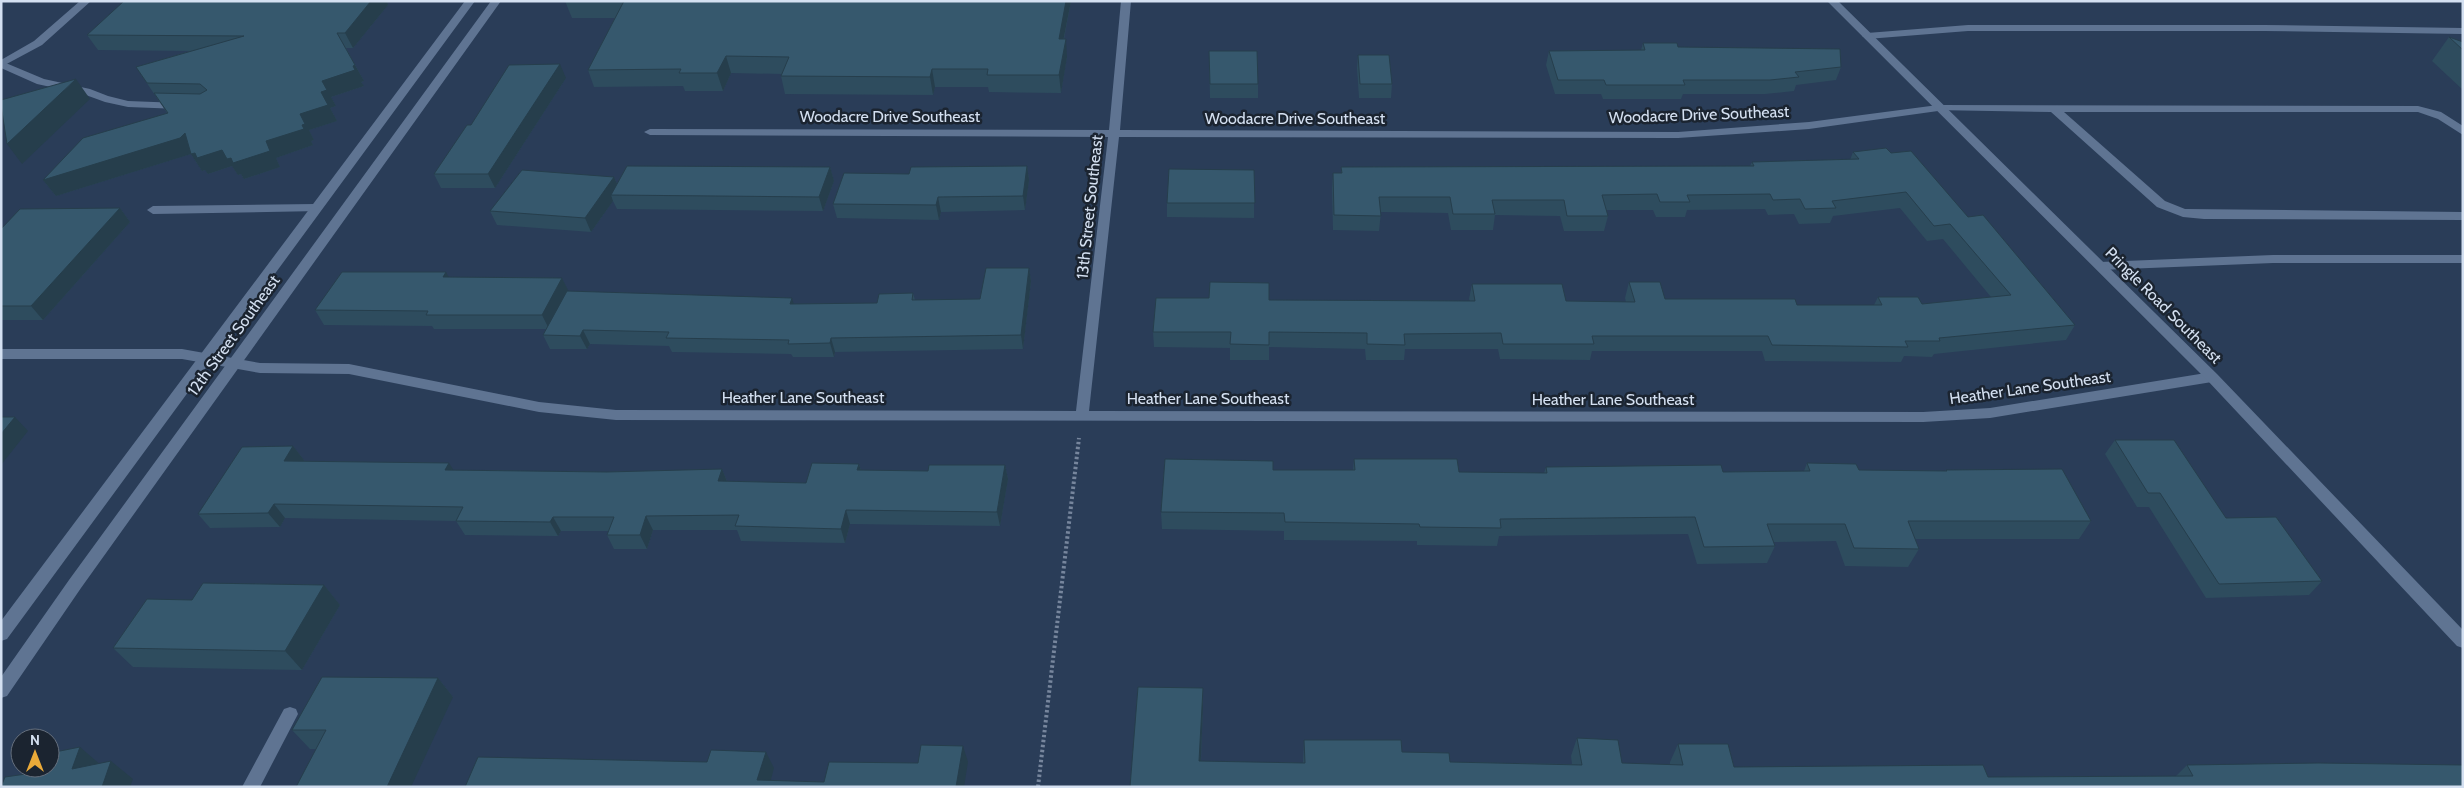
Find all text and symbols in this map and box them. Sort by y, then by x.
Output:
street label: Woodacre Drive Southeast [1608,102,1790,127]
street label: Woodacre Drive Southeast [800,107,981,126]
street label: Woodacre Drive Southeast [1205,109,1386,128]
street label: 13th Street Southeast [1072,133,1107,280]
street label: Pringle Road Southeast [2102,243,2226,368]
street label: 12th Street Southeast [183,271,284,399]
street label: Heather Lane Southeast [1948,367,2113,408]
street label: Heather Lane Southeast [722,388,885,407]
street label: Heather Lane Southeast [1127,389,1290,408]
street label: Heather Lane Southeast [1532,390,1695,409]
north arrow [10,728,60,778]
text: N [30,731,40,749]

